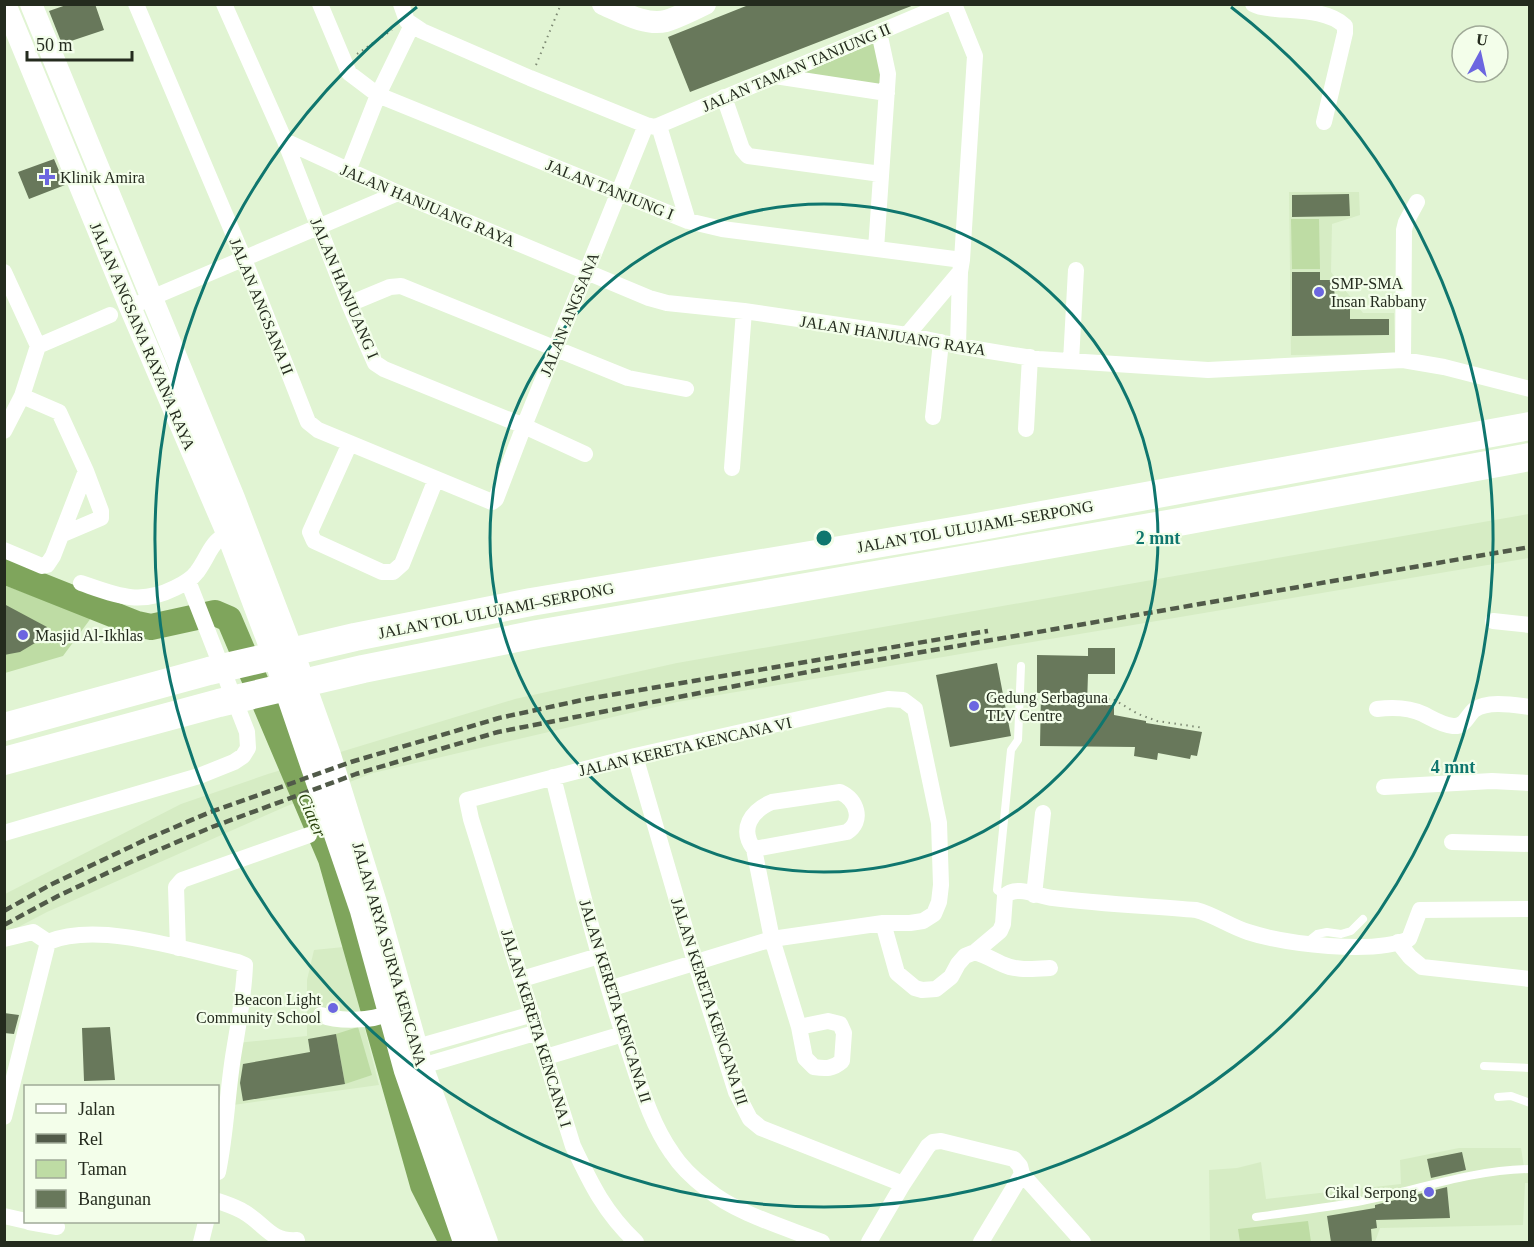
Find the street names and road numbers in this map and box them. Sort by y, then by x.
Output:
street label: JALAN TAMAN TANJUNG II [700,20,893,115]
street label: JALAN TANJUNG I [543,156,676,223]
street label: JALAN HANJUANG RAYA [338,161,518,250]
street label: JALAN HANJUANG I [307,215,382,361]
street label: JALAN ANGSANA RAYANA RAYA [87,220,199,453]
street label: JALAN ANGSANA II [226,235,297,377]
street label: JALAN ANGSANA [537,249,602,379]
street label: JALAN HANJUANG RAYA [799,312,987,359]
street label: JALAN TOL ULUJAMI–SERPONG [856,497,1095,556]
street label: JALAN TOL ULUJAMI–SERPONG [377,579,616,642]
street label: JALAN KERETA KENCANA VI [577,714,793,779]
street label: JALAN ARYA SURYA KENCANA [349,840,430,1069]
street label: JALAN KERETA KENCANA III [668,895,751,1107]
street label: JALAN KERETA KENCANA II [576,897,655,1105]
street label: JALAN KERETA KENCANA I [498,927,575,1129]

